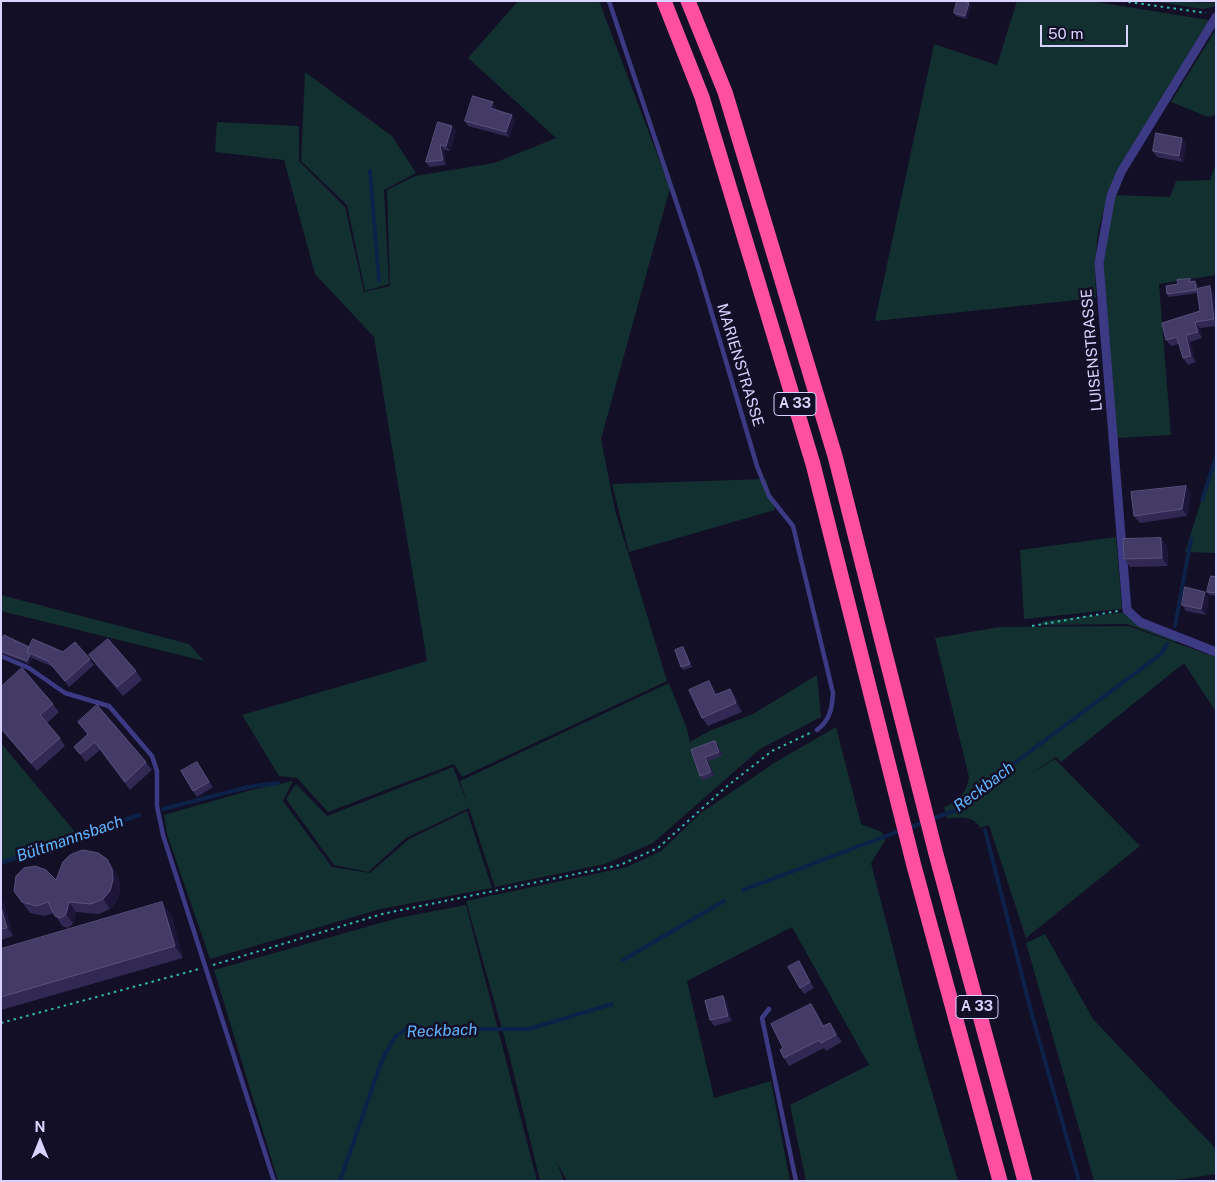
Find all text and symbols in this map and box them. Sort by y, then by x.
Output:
scale bar [1042,15,1130,47]
text: 50 m [1048,25,1083,42]
street label: LUISENSTRASSE [1078,288,1106,412]
street label: MARIENSTRASSE [713,301,767,429]
road number: A 33 [774,392,816,416]
water label: Reckbach [950,758,1018,816]
water label: Bültmannsbach [14,812,126,866]
road number: A 33 [956,996,998,1019]
water label: Reckbach [406,1020,478,1042]
north arrow [15,1117,65,1167]
text: N [35,1119,45,1135]

